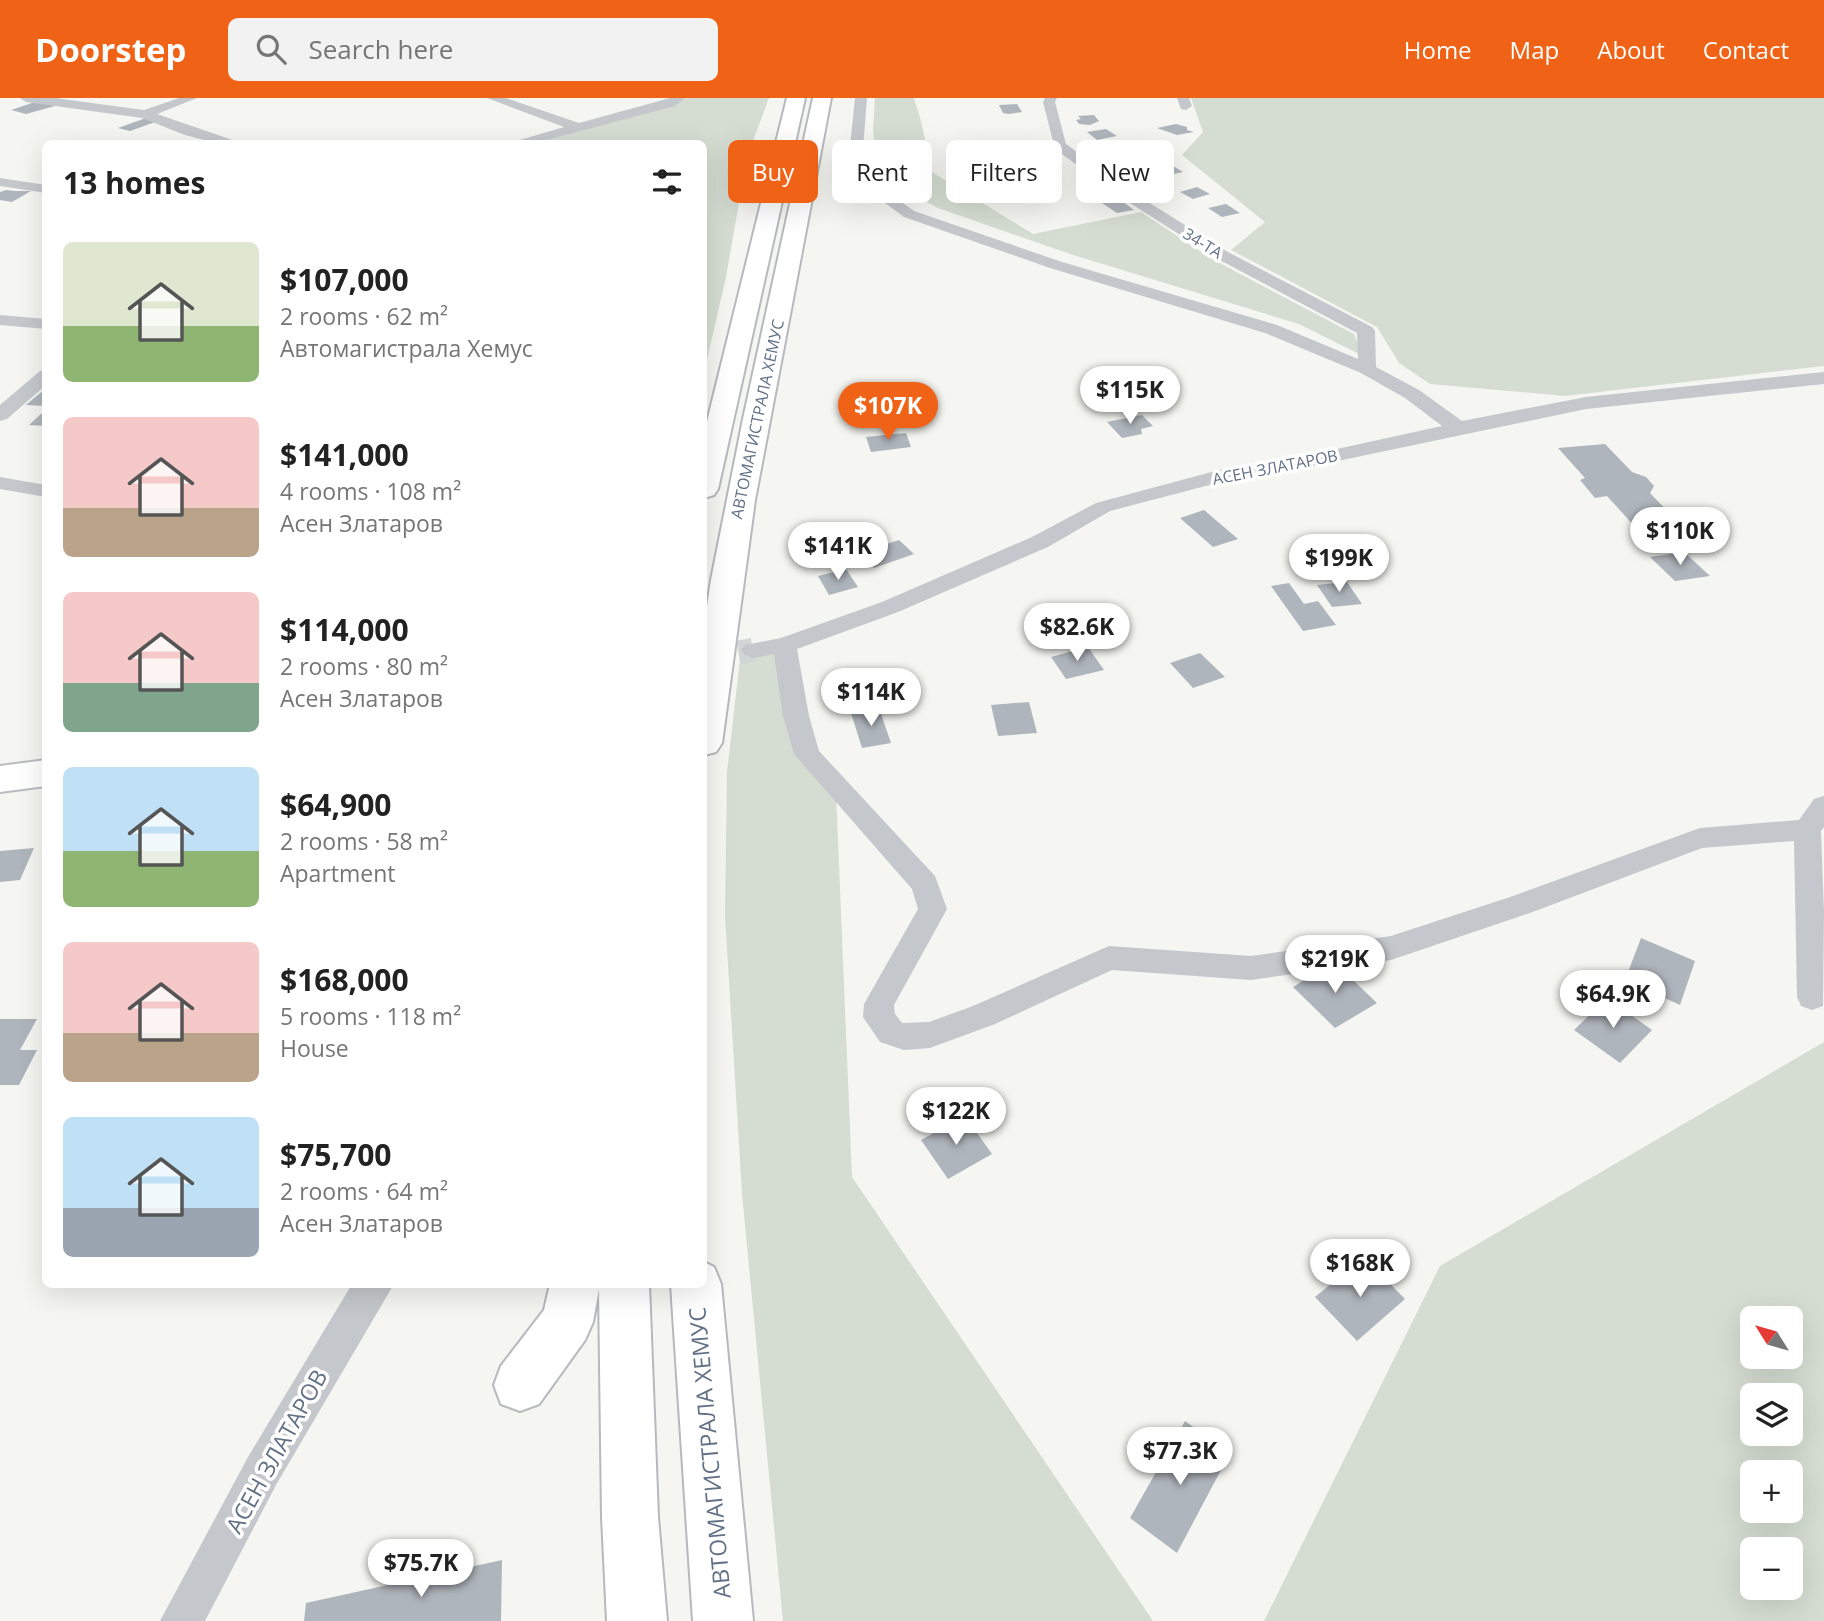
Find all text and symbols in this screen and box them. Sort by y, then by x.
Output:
search box [228,18,718,81]
text: Doorstep [35,27,186,72]
icon: search [252,30,290,68]
text: Search here [308,31,453,67]
text: Home [1404,33,1472,66]
text: Map [1510,33,1559,66]
text: About [1597,33,1665,66]
text: Contact [1703,33,1789,66]
chip: Buy [728,140,818,203]
chip: Rent [832,140,932,203]
chip: Filters [946,140,1062,203]
chip: New [1076,140,1174,203]
text: 13 homes [63,162,206,203]
icon: filters [648,163,686,201]
street label: 34-ТА [1179,222,1228,264]
text: $107,000 [280,259,409,300]
icon: home [119,270,203,354]
text: 2 rooms · 62 m² [280,300,448,332]
street label: АВТОМАГИСТРАЛА ХЕМУС [725,317,789,521]
text: Автомагистрала Хемус [280,332,533,364]
pin: $115K [1081,366,1179,426]
text: $115K [1096,373,1164,405]
pin: $107K [839,382,937,442]
text: $107K [854,389,922,421]
text: $141,000 [280,434,409,475]
street label: АСЕН ЗЛАТАРОВ [1211,444,1339,490]
icon: home [119,445,203,529]
text: 4 rooms · 108 m² [280,475,461,507]
text: Асен Златаров [280,507,443,539]
pin: $110K [1631,508,1729,567]
text: $110K [1646,514,1714,546]
pin: $141K [789,522,887,582]
text: $141K [804,529,872,561]
pin: $199K [1290,534,1388,594]
text: $199K [1305,541,1373,573]
pin: $82.6K [1020,603,1134,663]
text: $114,000 [280,609,409,650]
text: $82.6K [1040,610,1114,642]
icon: home [119,620,203,704]
text: 2 rooms · 80 m² [280,650,448,682]
pin: $114K [822,668,920,728]
text: $114K [837,675,905,707]
text: Асен Златаров [280,682,443,714]
text: $64,900 [280,784,391,825]
icon: home [119,795,203,879]
text: 2 rooms · 58 m² [280,825,448,857]
text: Apartment [280,857,396,889]
pin: $219K [1286,936,1384,995]
text: $219K [1301,942,1369,974]
text: $168,000 [280,959,409,1000]
icon: home [119,970,203,1054]
pin: $64.9K [1556,970,1670,1030]
text: $64.9K [1576,977,1650,1009]
text: 5 rooms · 118 m² [280,1000,461,1032]
text: House [280,1032,349,1064]
pin: $122K [907,1088,1005,1147]
text: $122K [922,1094,990,1126]
text: $75,700 [280,1134,391,1175]
icon: home [119,1145,203,1229]
text: 2 rooms · 64 m² [280,1175,448,1207]
text: Асен Златаров [280,1207,443,1239]
pin: $168K [1311,1240,1409,1299]
text: $168K [1326,1246,1394,1278]
street label: АВТОМАГИСТРАЛА ХЕМУС [680,1306,738,1600]
north arrow [1740,1306,1802,1368]
map controls [1740,1306,1803,1600]
street label: АСЕН ЗЛАТАРОВ [218,1363,334,1539]
button: layers [1740,1383,1803,1446]
pin: $77.3K [1123,1428,1237,1487]
text: $77.3K [1143,1434,1217,1466]
button: + [1740,1460,1803,1523]
button: − [1740,1537,1803,1600]
pin: $75.7K [364,1540,478,1599]
text: $75.7K [384,1546,458,1578]

